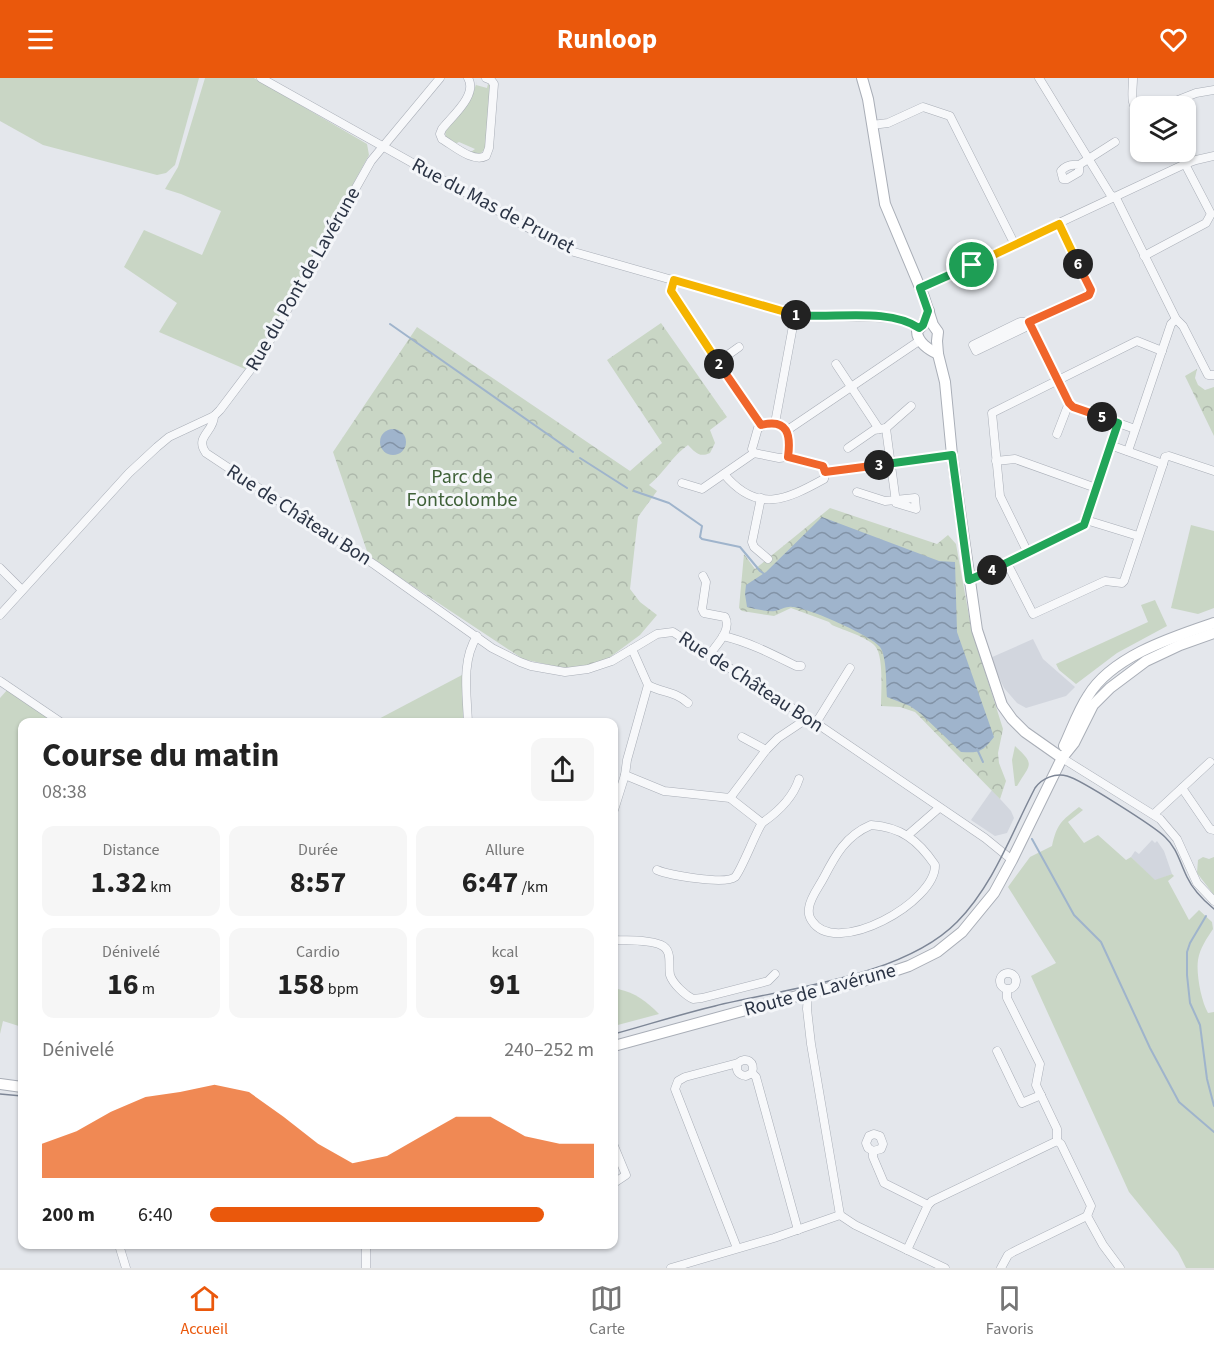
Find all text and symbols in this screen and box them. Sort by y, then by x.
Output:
text: Runloop [557,20,657,59]
icon: menu [24,23,57,56]
icon: heart [1157,23,1190,56]
map controls [1130,96,1196,162]
button: layers [1130,96,1196,162]
street label: Rue du Mas de Prunet [407,151,580,261]
street label: Rue du Pont de Lavérune [239,182,367,376]
pin [946,239,997,290]
icon: arrive [955,248,988,281]
pin: 6 [1063,249,1093,279]
text: 6 [1074,253,1082,275]
pin: 1 [781,300,811,330]
text: 1 [792,304,800,326]
pin: 2 [704,349,734,379]
text: 2 [715,353,723,375]
pin: 5 [1087,402,1117,432]
text: 5 [1098,406,1106,428]
pin: 3 [864,450,894,480]
text: 3 [875,454,883,476]
street label: Rue de Château Bon [221,458,377,572]
park label: Parc de Fontcolombe [407,463,518,514]
pin: 4 [977,555,1007,585]
text: 4 [988,559,996,581]
street label: Rue de Château Bon [673,625,829,739]
text: Course du matin [42,732,279,779]
button: share [531,738,594,801]
text: 08:38 [42,778,87,806]
text: Distance [103,839,159,861]
text: Durée [298,839,338,861]
text: Allure [486,839,524,861]
text: 1.32 [91,861,147,904]
text: 8:57 [290,861,346,904]
text: 6:47 [462,861,518,904]
text: km [147,876,171,898]
text: /km [518,876,548,898]
text: Dénivelé [102,941,160,963]
text: Cardio [296,941,340,963]
text: kcal [492,941,518,963]
street label: Route de Lavérune [741,956,899,1024]
text: 16 [107,963,139,1006]
text: 158 [277,963,325,1006]
text: 91 [489,963,521,1006]
text: m [139,978,155,1000]
text: bpm [325,978,359,1000]
text: Dénivelé [42,1036,114,1064]
text: 240–252 m [504,1036,594,1064]
text: 200 m [42,1201,95,1229]
text: 6:40 [138,1201,173,1229]
tab: Accueil [180,1282,228,1340]
tab: Carte [589,1282,625,1340]
tab: Favoris [986,1282,1034,1340]

